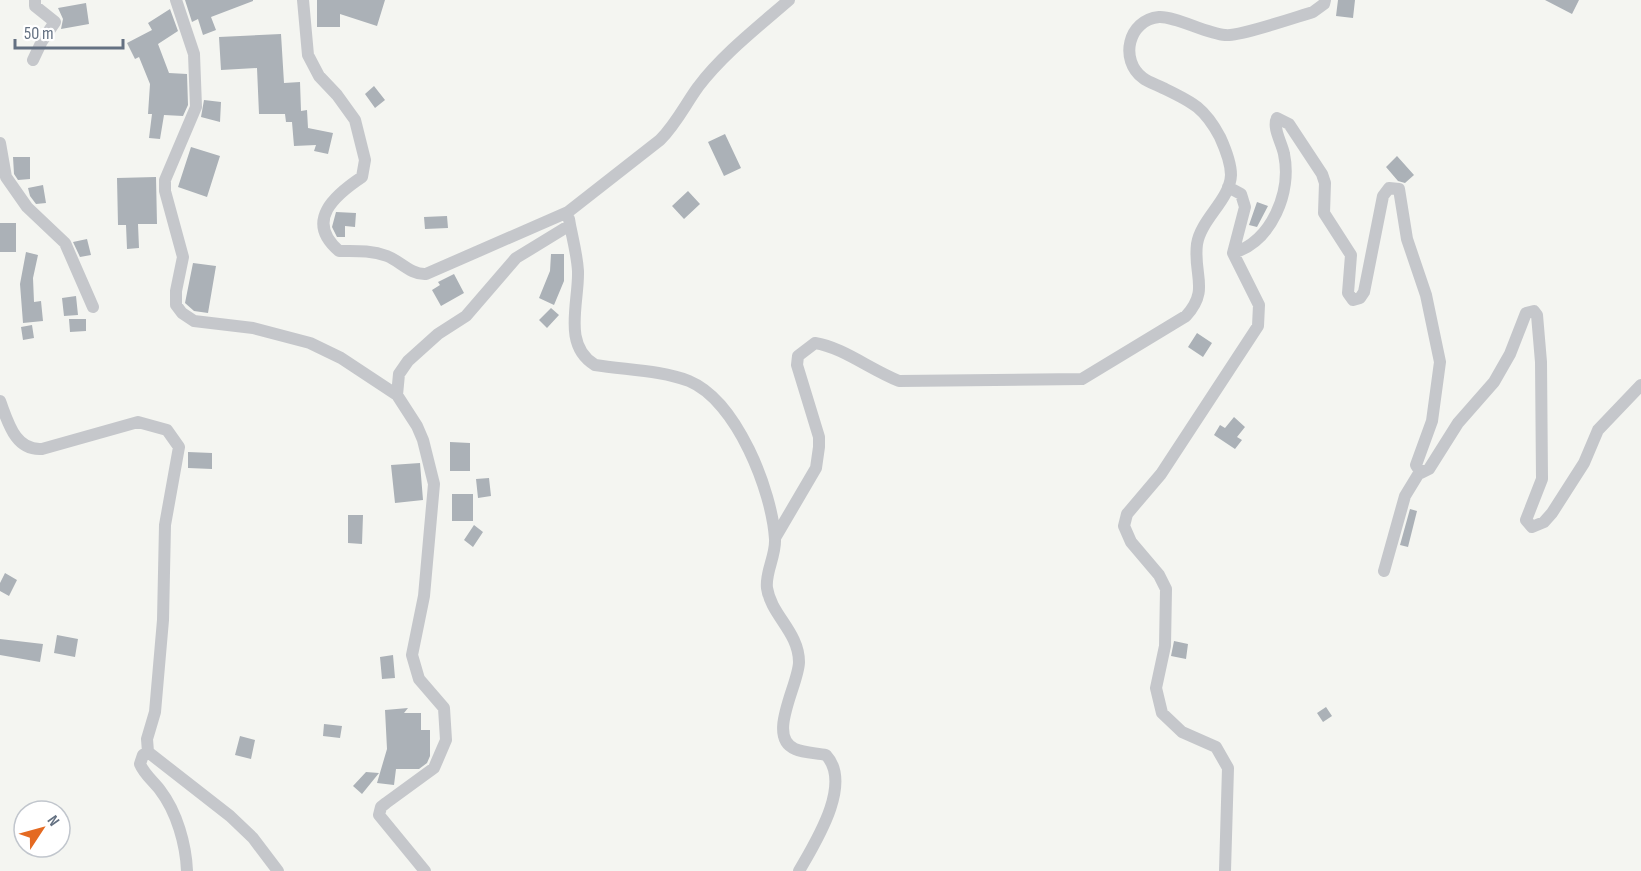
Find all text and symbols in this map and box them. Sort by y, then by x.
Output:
scale bar [15,12,123,50]
text: 50 m [24,23,54,44]
north arrow [12,799,72,859]
text: N [43,812,63,830]

